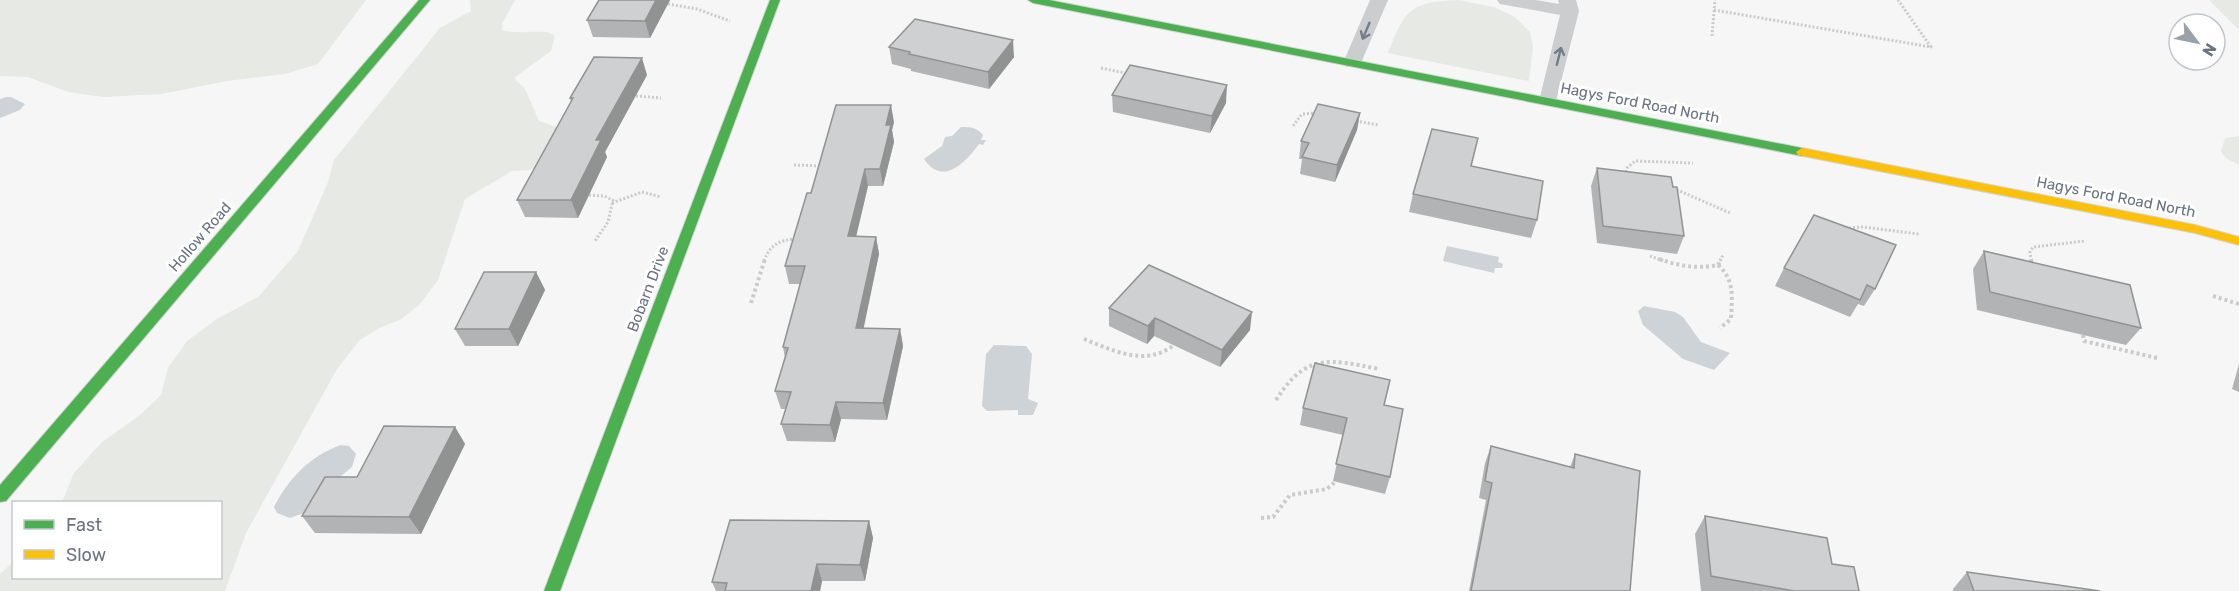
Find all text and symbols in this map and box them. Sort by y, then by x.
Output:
north arrow [2167,12,2227,72]
one-way arrow [1360,22,1371,40]
text: N [2198,40,2220,60]
one-way arrow [1553,47,1565,66]
street label: Hagys Ford Road North [1559,79,1721,127]
street label: Hagys Ford Road North [2035,173,2197,221]
street label: Hollow Road [165,199,235,275]
street label: Bobarn Drive [623,244,673,334]
legend [12,501,222,579]
text: Fast [66,514,102,536]
text: Slow [66,544,106,566]

